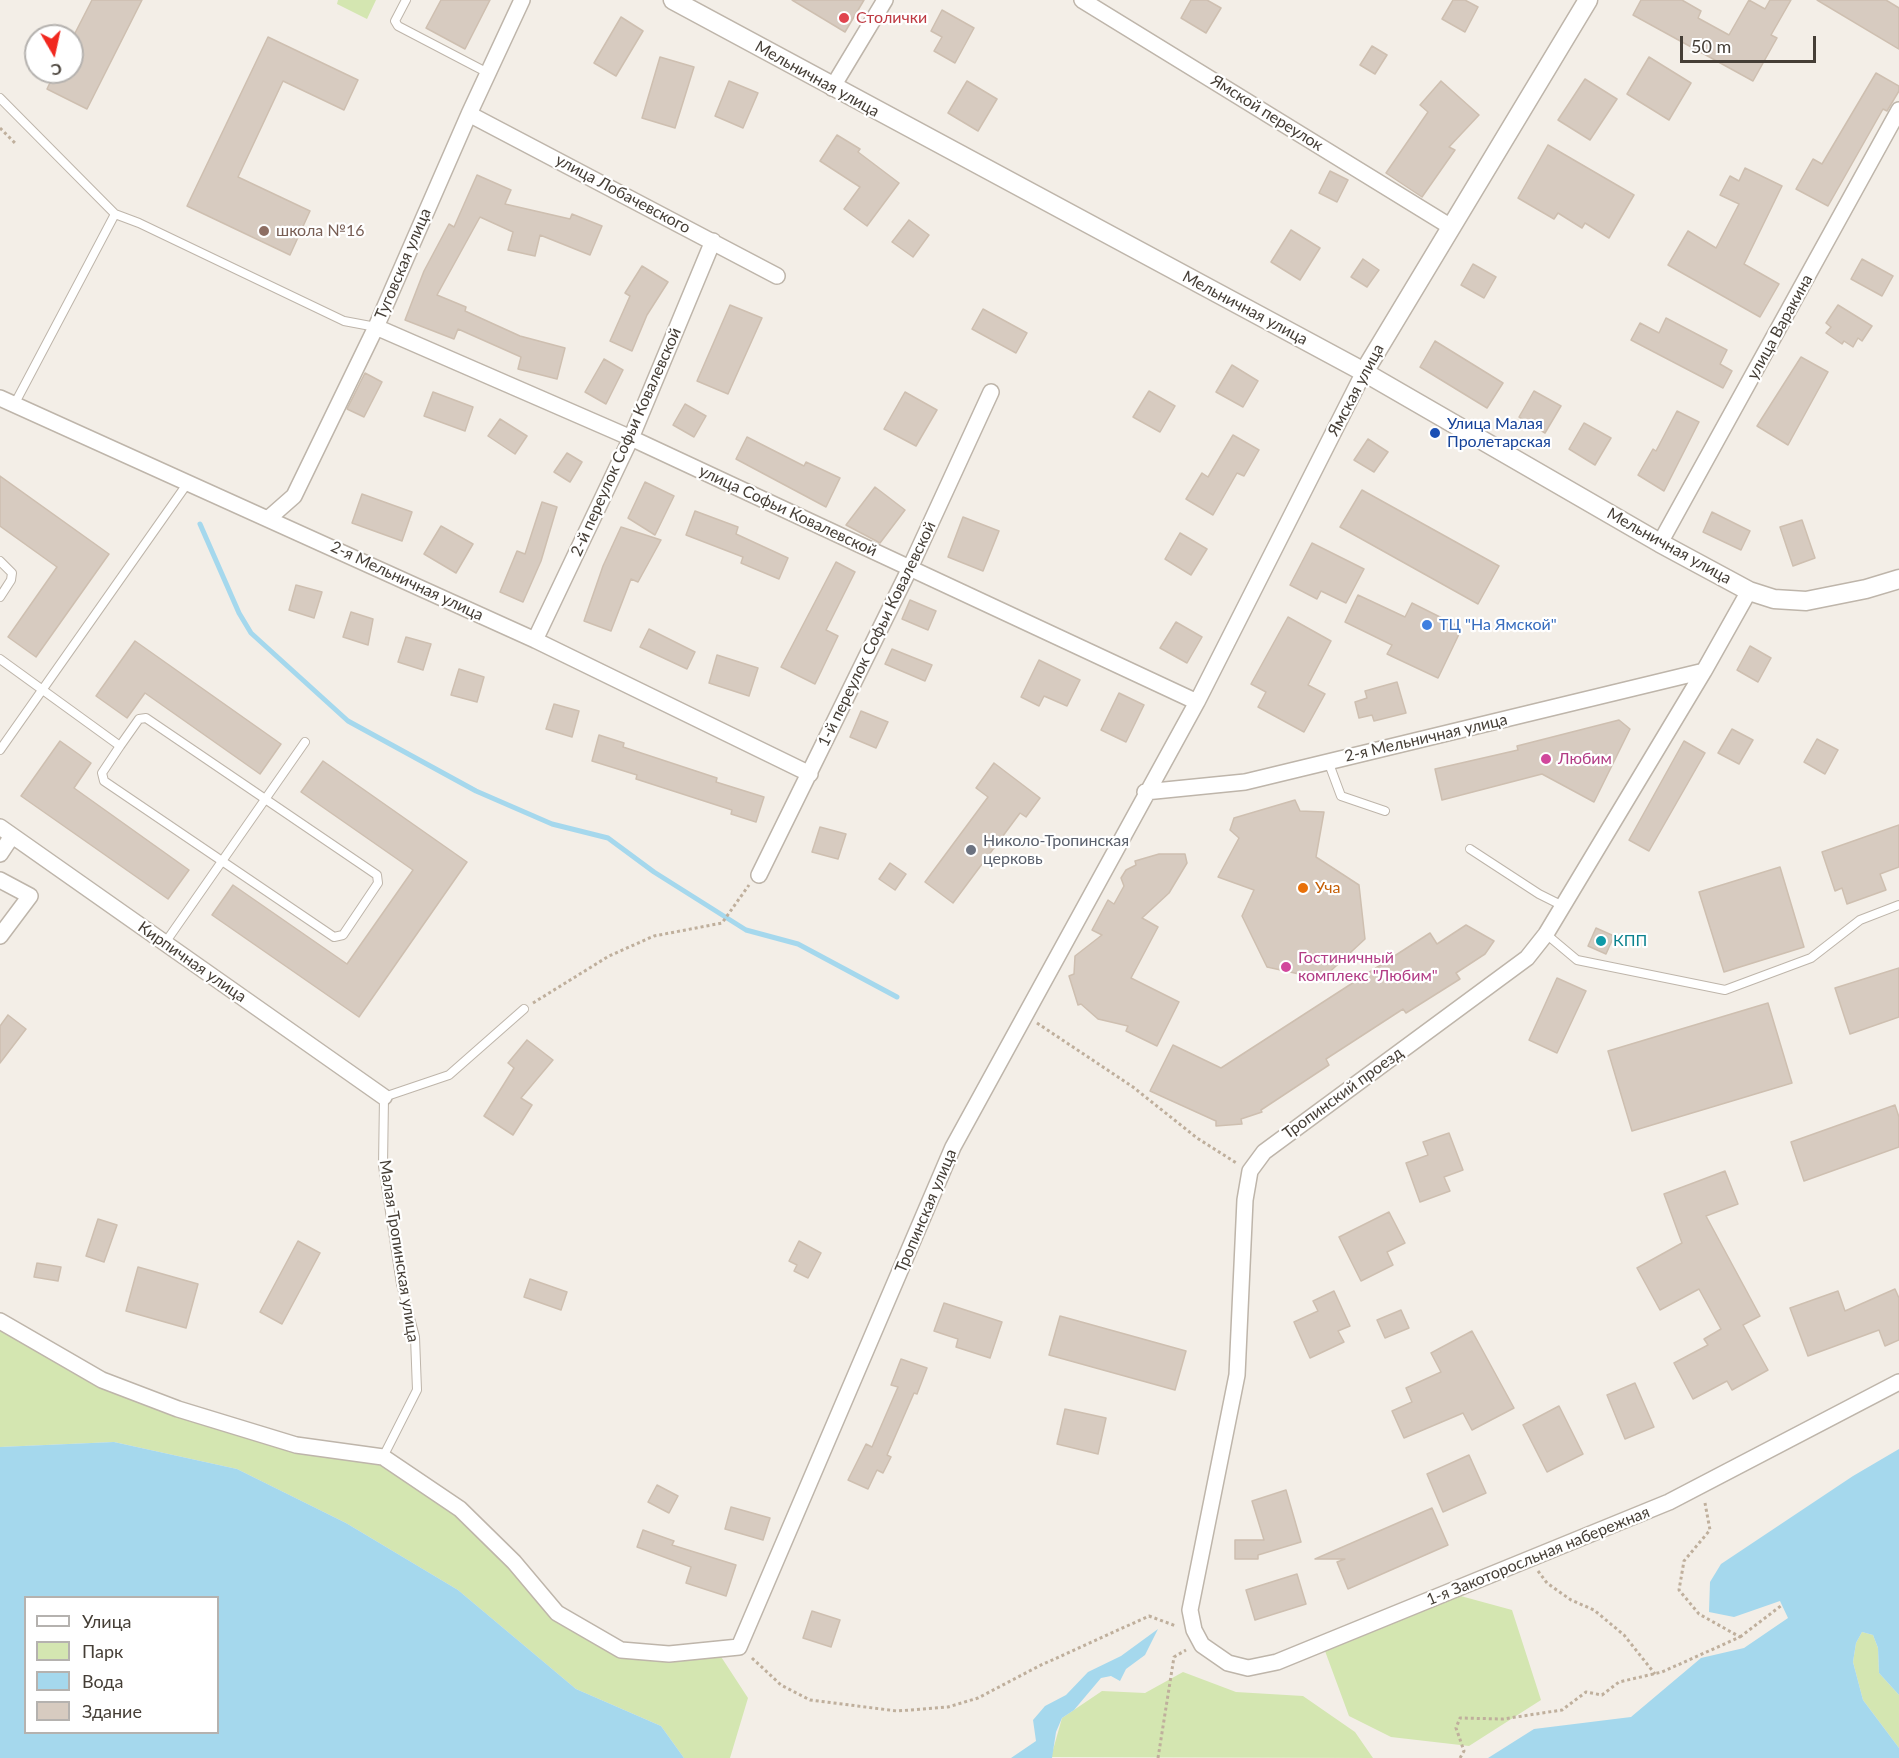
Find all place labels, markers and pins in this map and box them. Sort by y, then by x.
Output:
place label: Столички [856,8,927,28]
marker: Столички [837,11,851,25]
place label: школа №16 [276,221,364,241]
marker: школа №16 [257,224,271,238]
place label: Улица Малая Пролетарская [1447,414,1551,452]
marker: Улица Малая Пролетарская [1428,426,1442,440]
place label: ТЦ "На Ямской" [1439,615,1557,635]
marker: ТЦ "На Ямской" [1420,618,1434,632]
place label: Любим [1558,749,1612,769]
marker: Любим [1539,752,1553,766]
place label: Николо-Тропинская церковь [983,831,1129,869]
marker: Николо-Тропинская церковь [964,843,978,857]
place label: Уча [1315,878,1340,898]
marker: Уча [1296,881,1310,895]
place label: КПП [1613,931,1647,951]
marker: КПП [1594,934,1608,948]
place label: Гостиничный комплекс "Любим" [1298,948,1438,986]
marker: Гостиничный комплекс "Любим" [1279,960,1293,974]

